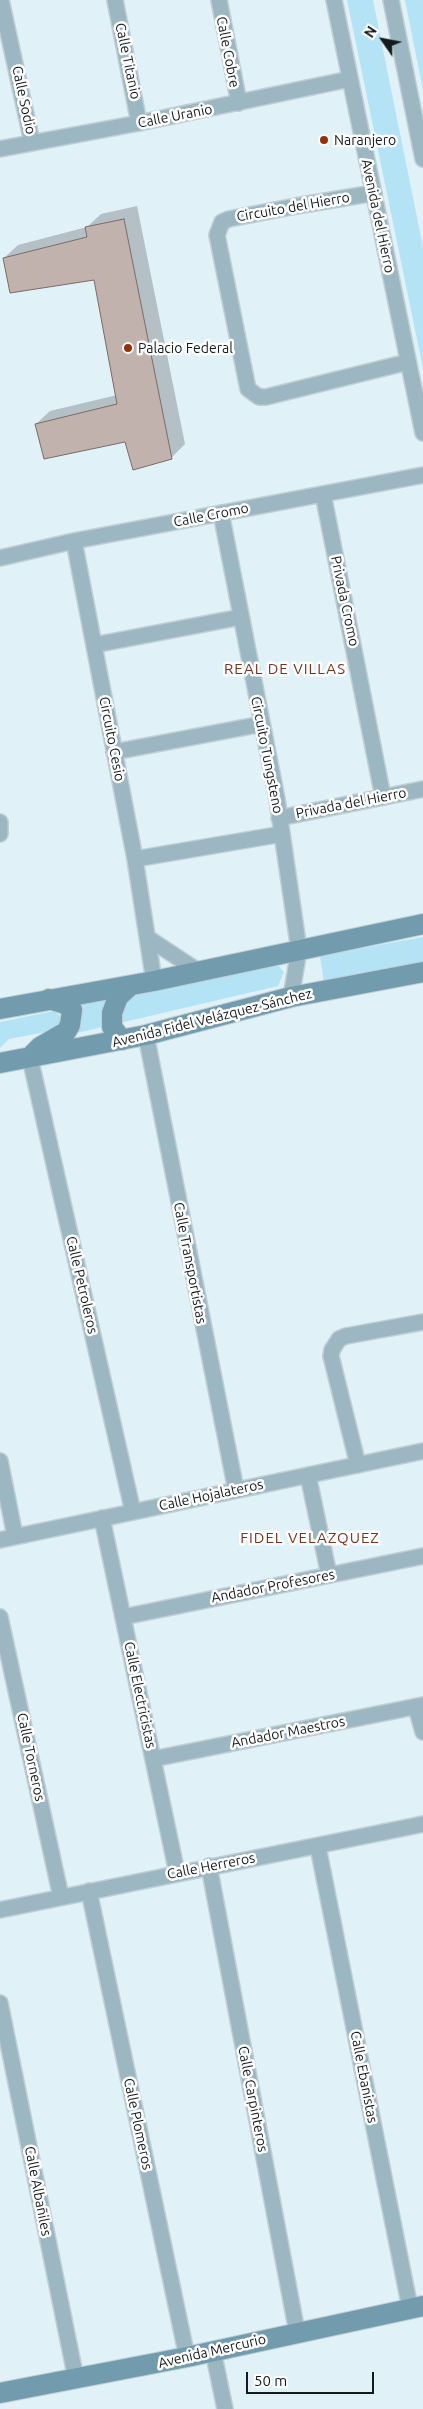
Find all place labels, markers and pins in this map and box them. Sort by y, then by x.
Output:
place label: Naranjero [334,132,396,148]
marker: Naranjero [318,134,330,146]
place label: Palacio Federal [138,340,233,356]
marker: Palacio Federal [122,342,134,354]

